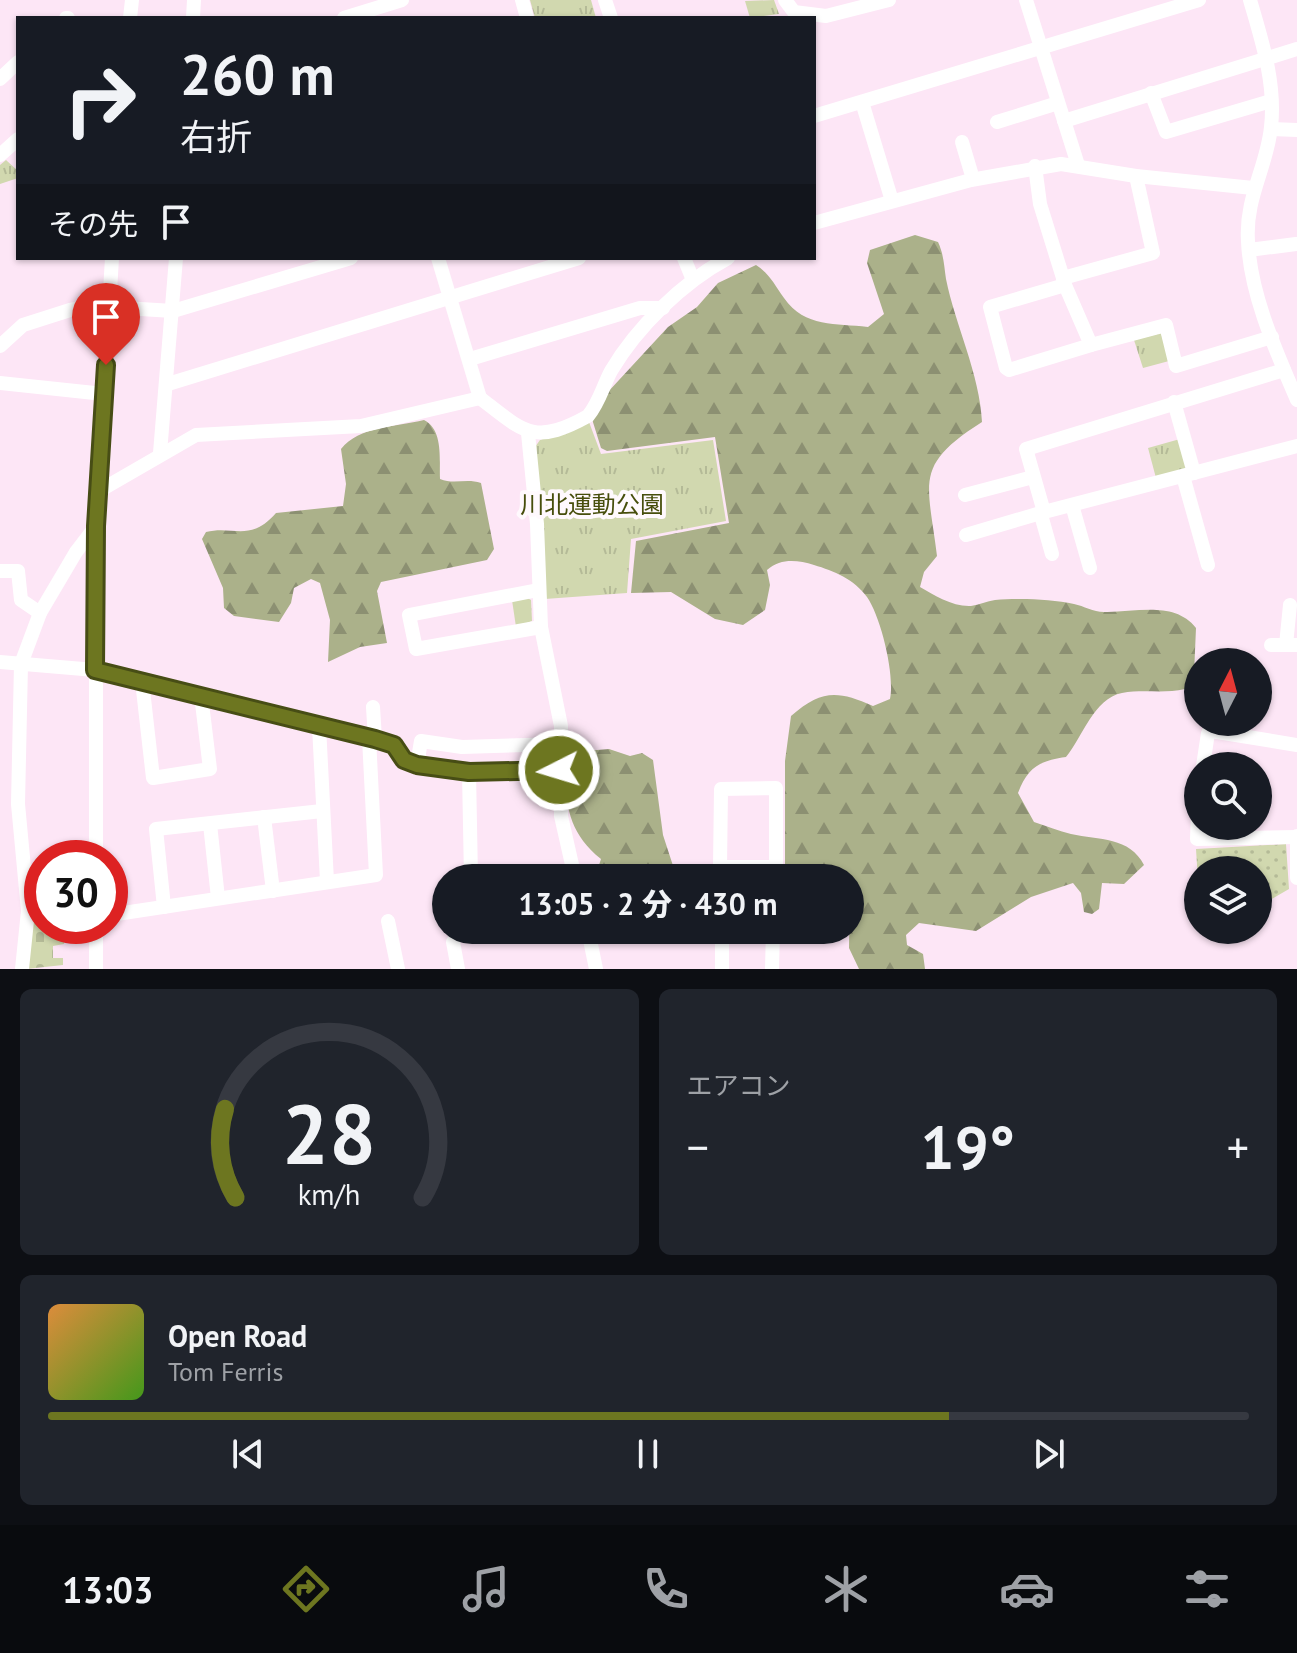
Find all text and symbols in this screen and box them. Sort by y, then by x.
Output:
text: 260 m [180,38,335,110]
icon: right [48,48,152,152]
text: 右折 [180,113,252,160]
icon: arrive [154,200,198,244]
text: その先 [48,204,138,243]
pin [72,283,140,365]
icon: arrive [84,295,128,339]
park label: 川北運動公園 [520,489,664,520]
north arrow [1184,648,1272,736]
map controls [1184,648,1272,944]
position arrow [517,728,601,812]
button: search [1184,752,1272,840]
speed limit sign: 30 [24,840,128,944]
button: layers [1184,856,1272,944]
text: 13:05 · 2 分 · 430 m [518,884,778,923]
text: エアコン [687,1069,791,1102]
text: 28 [282,1079,376,1187]
text: 19° [921,1108,1015,1186]
text: − [687,1118,709,1175]
text: + [1227,1118,1249,1175]
text: km/h [298,1176,361,1213]
text: Open Road [168,1316,307,1355]
text: Tom Ferris [168,1355,283,1388]
icon: previous [226,1432,270,1476]
icon: pause [626,1432,670,1476]
icon: next [1027,1432,1071,1476]
icon: directions [278,1561,334,1617]
icon: music [458,1561,514,1617]
icon: phone [638,1561,694,1617]
icon: climate [818,1561,874,1617]
icon: car [999,1561,1055,1617]
icon: filters [1179,1561,1235,1617]
text: 13:03 [62,1566,153,1613]

